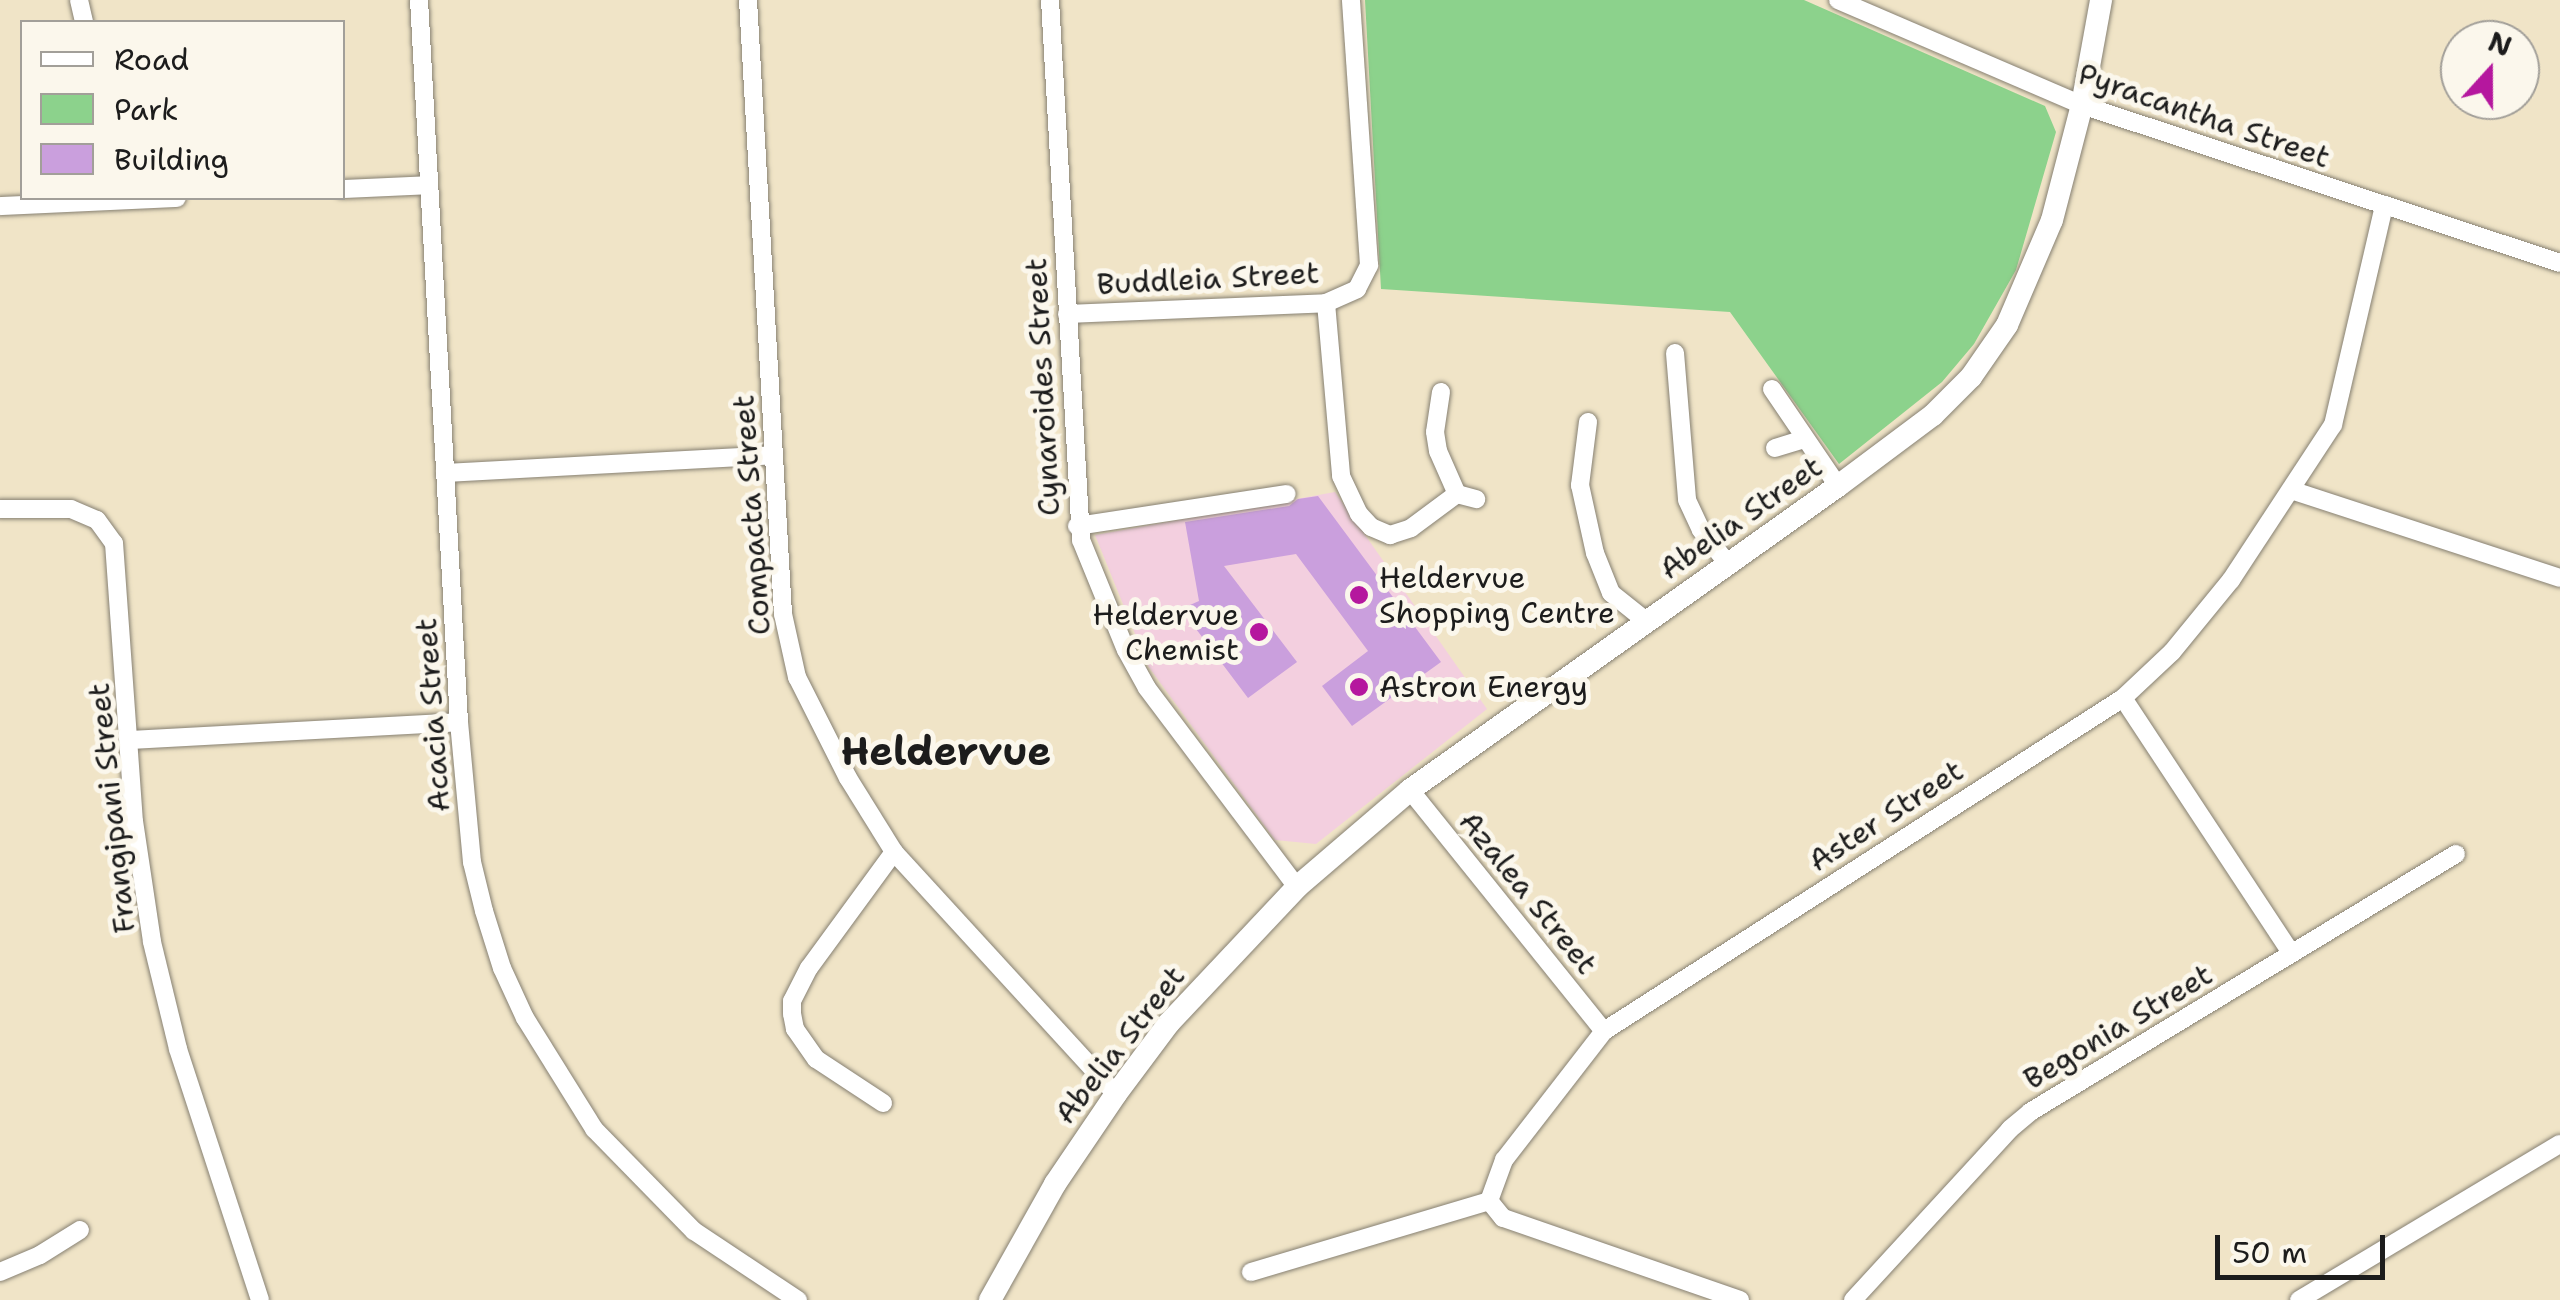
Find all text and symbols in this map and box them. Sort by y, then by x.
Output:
legend [20,20,345,200]
north arrow [2440,20,2540,120]
text: N [2483,22,2517,66]
text: Road [114,39,189,80]
street label: Pyracantha Street [2073,56,2335,176]
text: Park [114,89,178,130]
text: Building [114,139,229,180]
street label: Buddleia Street [1096,255,1320,303]
street label: Cynaroides Street [1018,257,1068,517]
street label: Compacta Street [726,394,778,636]
street label: Abelia Street [1653,449,1829,587]
place label: Heldervue Shopping Centre [1379,560,1615,630]
marker: Heldervue Shopping Centre [1348,584,1370,606]
place label: Heldervue Chemist [1093,597,1239,668]
street label: Acacia Street [408,617,458,813]
marker: Heldervue Chemist [1248,621,1270,643]
place label: Astron Energy [1379,669,1588,705]
marker: Astron Energy [1348,676,1370,698]
street label: Frangipani Street [81,681,143,935]
district label: Heldervue [841,727,1051,775]
street label: Aster Street [1802,753,1970,879]
street label: Azalea Street [1451,804,1605,982]
street label: Begonia Street [2017,957,2219,1097]
street label: Abelia Street [1047,959,1193,1131]
scale bar [2220,1215,2390,1277]
text: 50 m [2232,1232,2307,1273]

